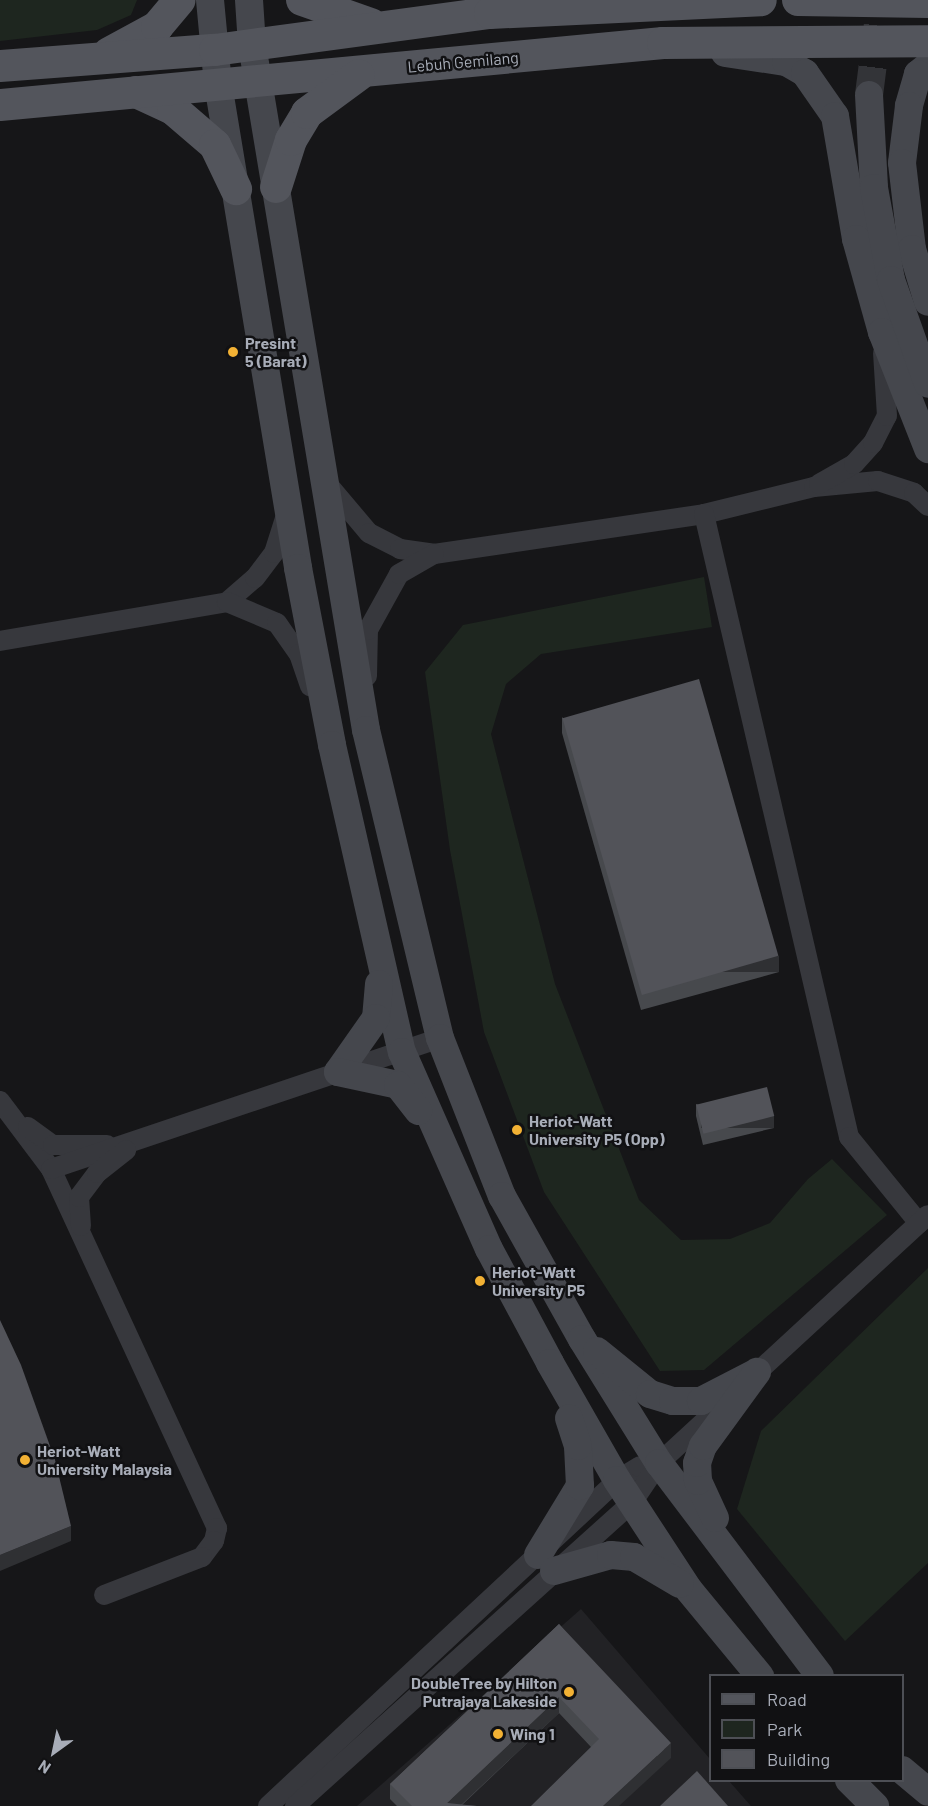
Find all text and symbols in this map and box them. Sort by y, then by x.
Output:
street label: Lebuh Gemilang [407,48,519,76]
place label: Presint 5 (Barat) [245,333,307,371]
marker: Presint 5 (Barat) [226,345,240,359]
place label: Heriot-Watt University P5 (Opp) [529,1111,664,1149]
marker: Heriot-Watt University P5 (Opp) [510,1123,524,1137]
place label: Heriot-Watt University P5 [492,1262,585,1300]
marker: Heriot-Watt University P5 [473,1274,487,1288]
place label: Heriot-Watt University Malaysia [37,1441,172,1479]
marker: Heriot-Watt University Malaysia [18,1453,32,1467]
place label: DoubleTree by Hilton Putrajaya Lakeside [411,1673,557,1711]
legend [709,1674,904,1782]
marker: DoubleTree by Hilton Putrajaya Lakeside [562,1685,576,1699]
text: Road [767,1688,807,1710]
text: Park [767,1718,802,1740]
north arrow [24,1722,84,1782]
place label: Wing 1 [510,1724,555,1744]
marker: Wing 1 [491,1727,505,1741]
text: Building [767,1748,830,1770]
text: N [34,1757,54,1778]

